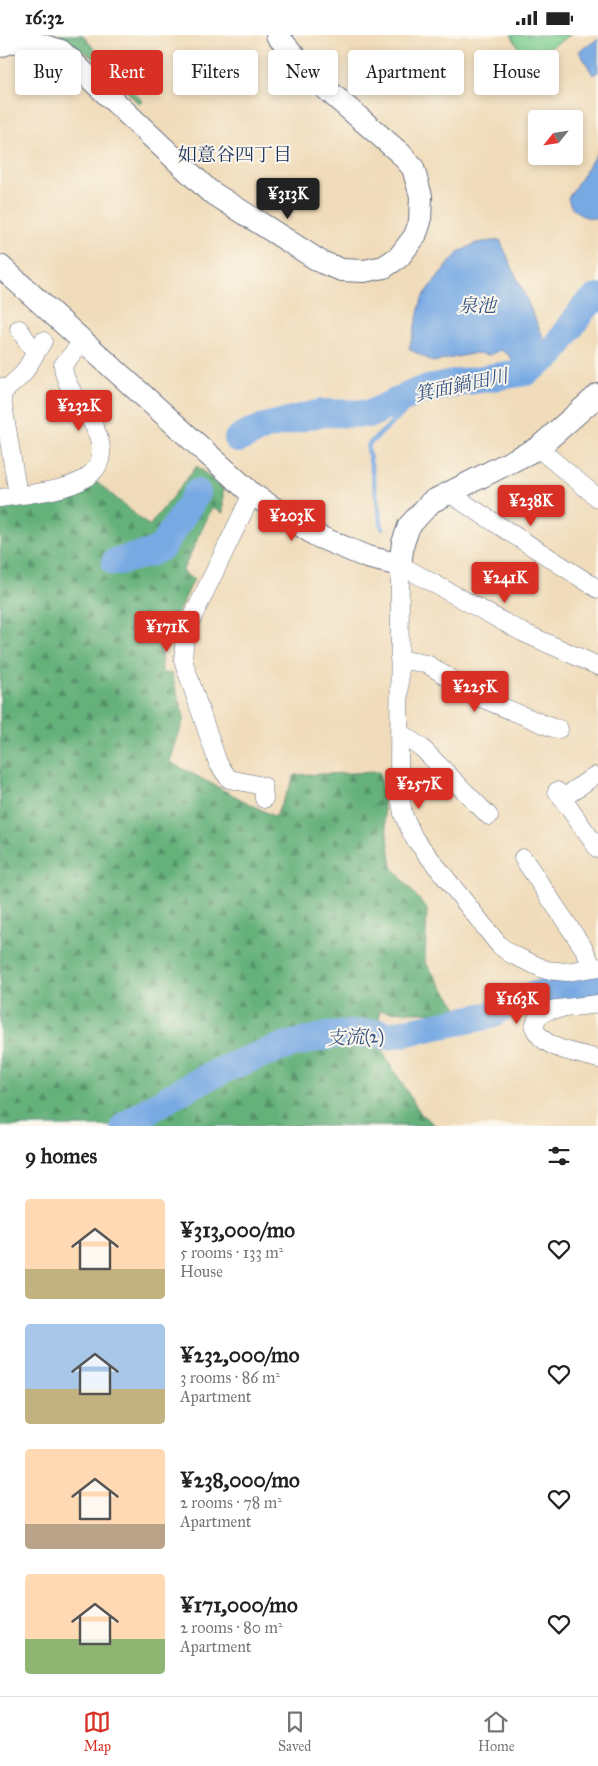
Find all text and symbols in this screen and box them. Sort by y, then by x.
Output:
text: 16:32 [25,6,64,29]
chip: Buy [15,50,81,95]
chip: Rent [91,50,163,95]
chip: Filters [173,50,258,95]
chip: New [268,50,338,95]
chip: Apartment [348,50,464,95]
chip: House [474,50,559,95]
north arrow [528,110,582,165]
map controls [528,110,583,165]
district label: 如意谷四丁目 [178,143,292,166]
pin: ¥313K [253,177,323,220]
text: ¥313K [268,184,308,203]
water label: 泉池 [458,294,498,317]
water label: 箕面鍋田川 [412,363,512,406]
pin: ¥232K [44,389,114,432]
text: ¥232K [57,396,101,415]
pin: ¥238K [496,485,566,527]
text: ¥238K [509,491,553,510]
pin: ¥203K [257,499,327,542]
text: ¥203K [269,506,315,525]
pin: ¥241K [470,561,540,604]
text: ¥241K [483,568,527,587]
pin: ¥171K [132,611,202,653]
text: ¥171K [145,617,189,636]
pin: ¥225K [440,671,510,713]
text: ¥225K [453,677,497,696]
pin: ¥257K [384,767,454,810]
text: ¥257K [396,774,442,793]
pin: ¥163K [482,983,552,1025]
text: ¥163K [496,989,538,1008]
water label: 支流(2) [326,1024,385,1051]
icon: filters [545,1142,573,1170]
text: 9 homes [25,1143,97,1169]
text: ¥313,000/mo [180,1217,295,1243]
icon: home [65,1219,125,1279]
icon: heart [545,1235,573,1263]
text: 5 rooms · 133 m² [180,1243,283,1262]
text: House [180,1262,223,1281]
text: ¥232,000/mo [180,1342,299,1368]
icon: home [65,1344,125,1404]
icon: heart [545,1360,573,1388]
text: 3 rooms · 86 m² [180,1368,280,1387]
text: Apartment [180,1387,252,1406]
text: ¥238,000/mo [180,1467,300,1493]
icon: home [65,1469,125,1529]
icon: heart [545,1485,573,1513]
text: 2 rooms · 78 m² [180,1493,282,1512]
text: Apartment [180,1512,252,1531]
text: ¥171,000/mo [180,1592,298,1618]
icon: home [65,1594,125,1654]
icon: heart [545,1610,573,1638]
text: 2 rooms · 80 m² [180,1618,283,1637]
text: Apartment [180,1637,252,1656]
tab: Map [83,1708,111,1755]
tab: Saved [278,1708,311,1755]
tab: Home [478,1708,515,1755]

